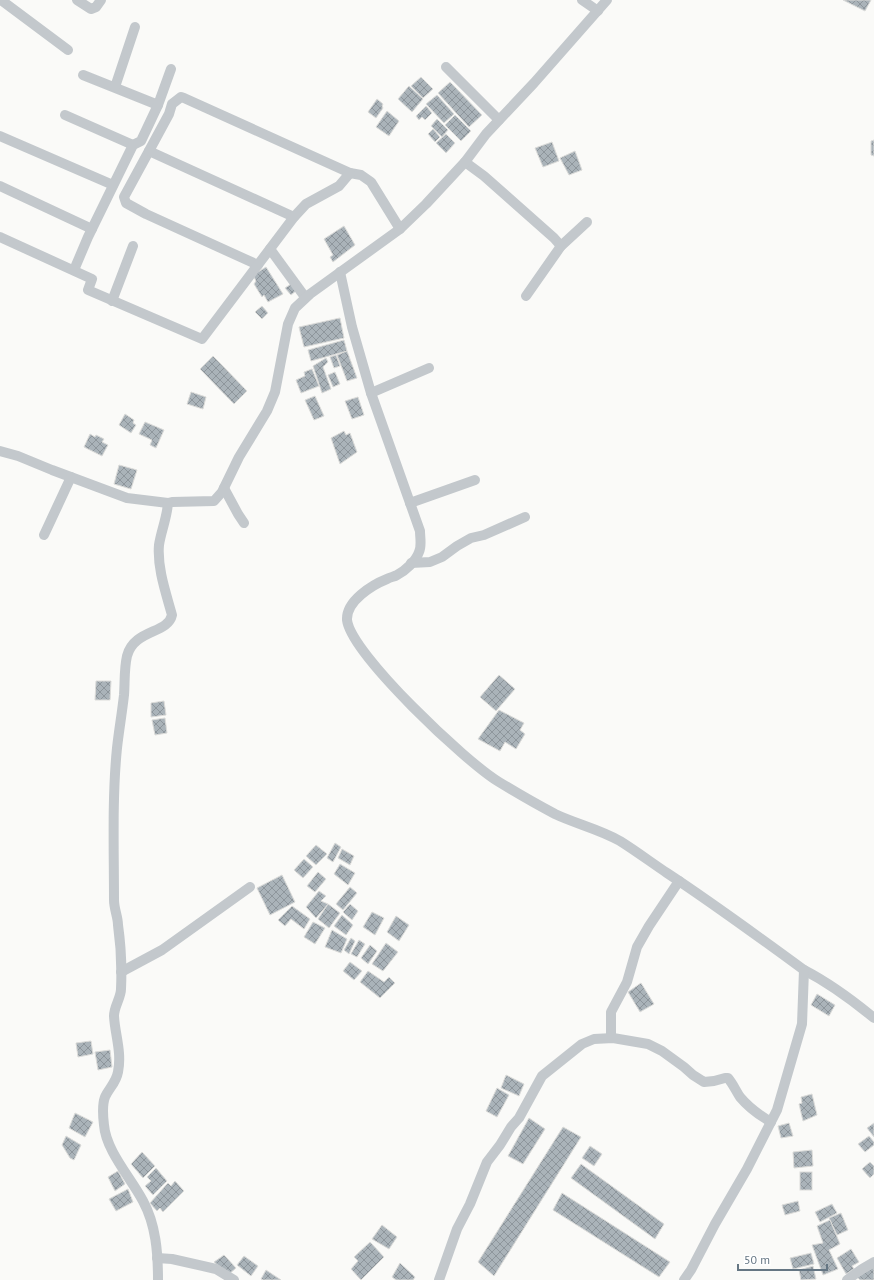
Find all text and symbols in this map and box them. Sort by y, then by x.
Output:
scale bar [738,1246,827,1272]
text: 50 m [744,1252,770,1267]

